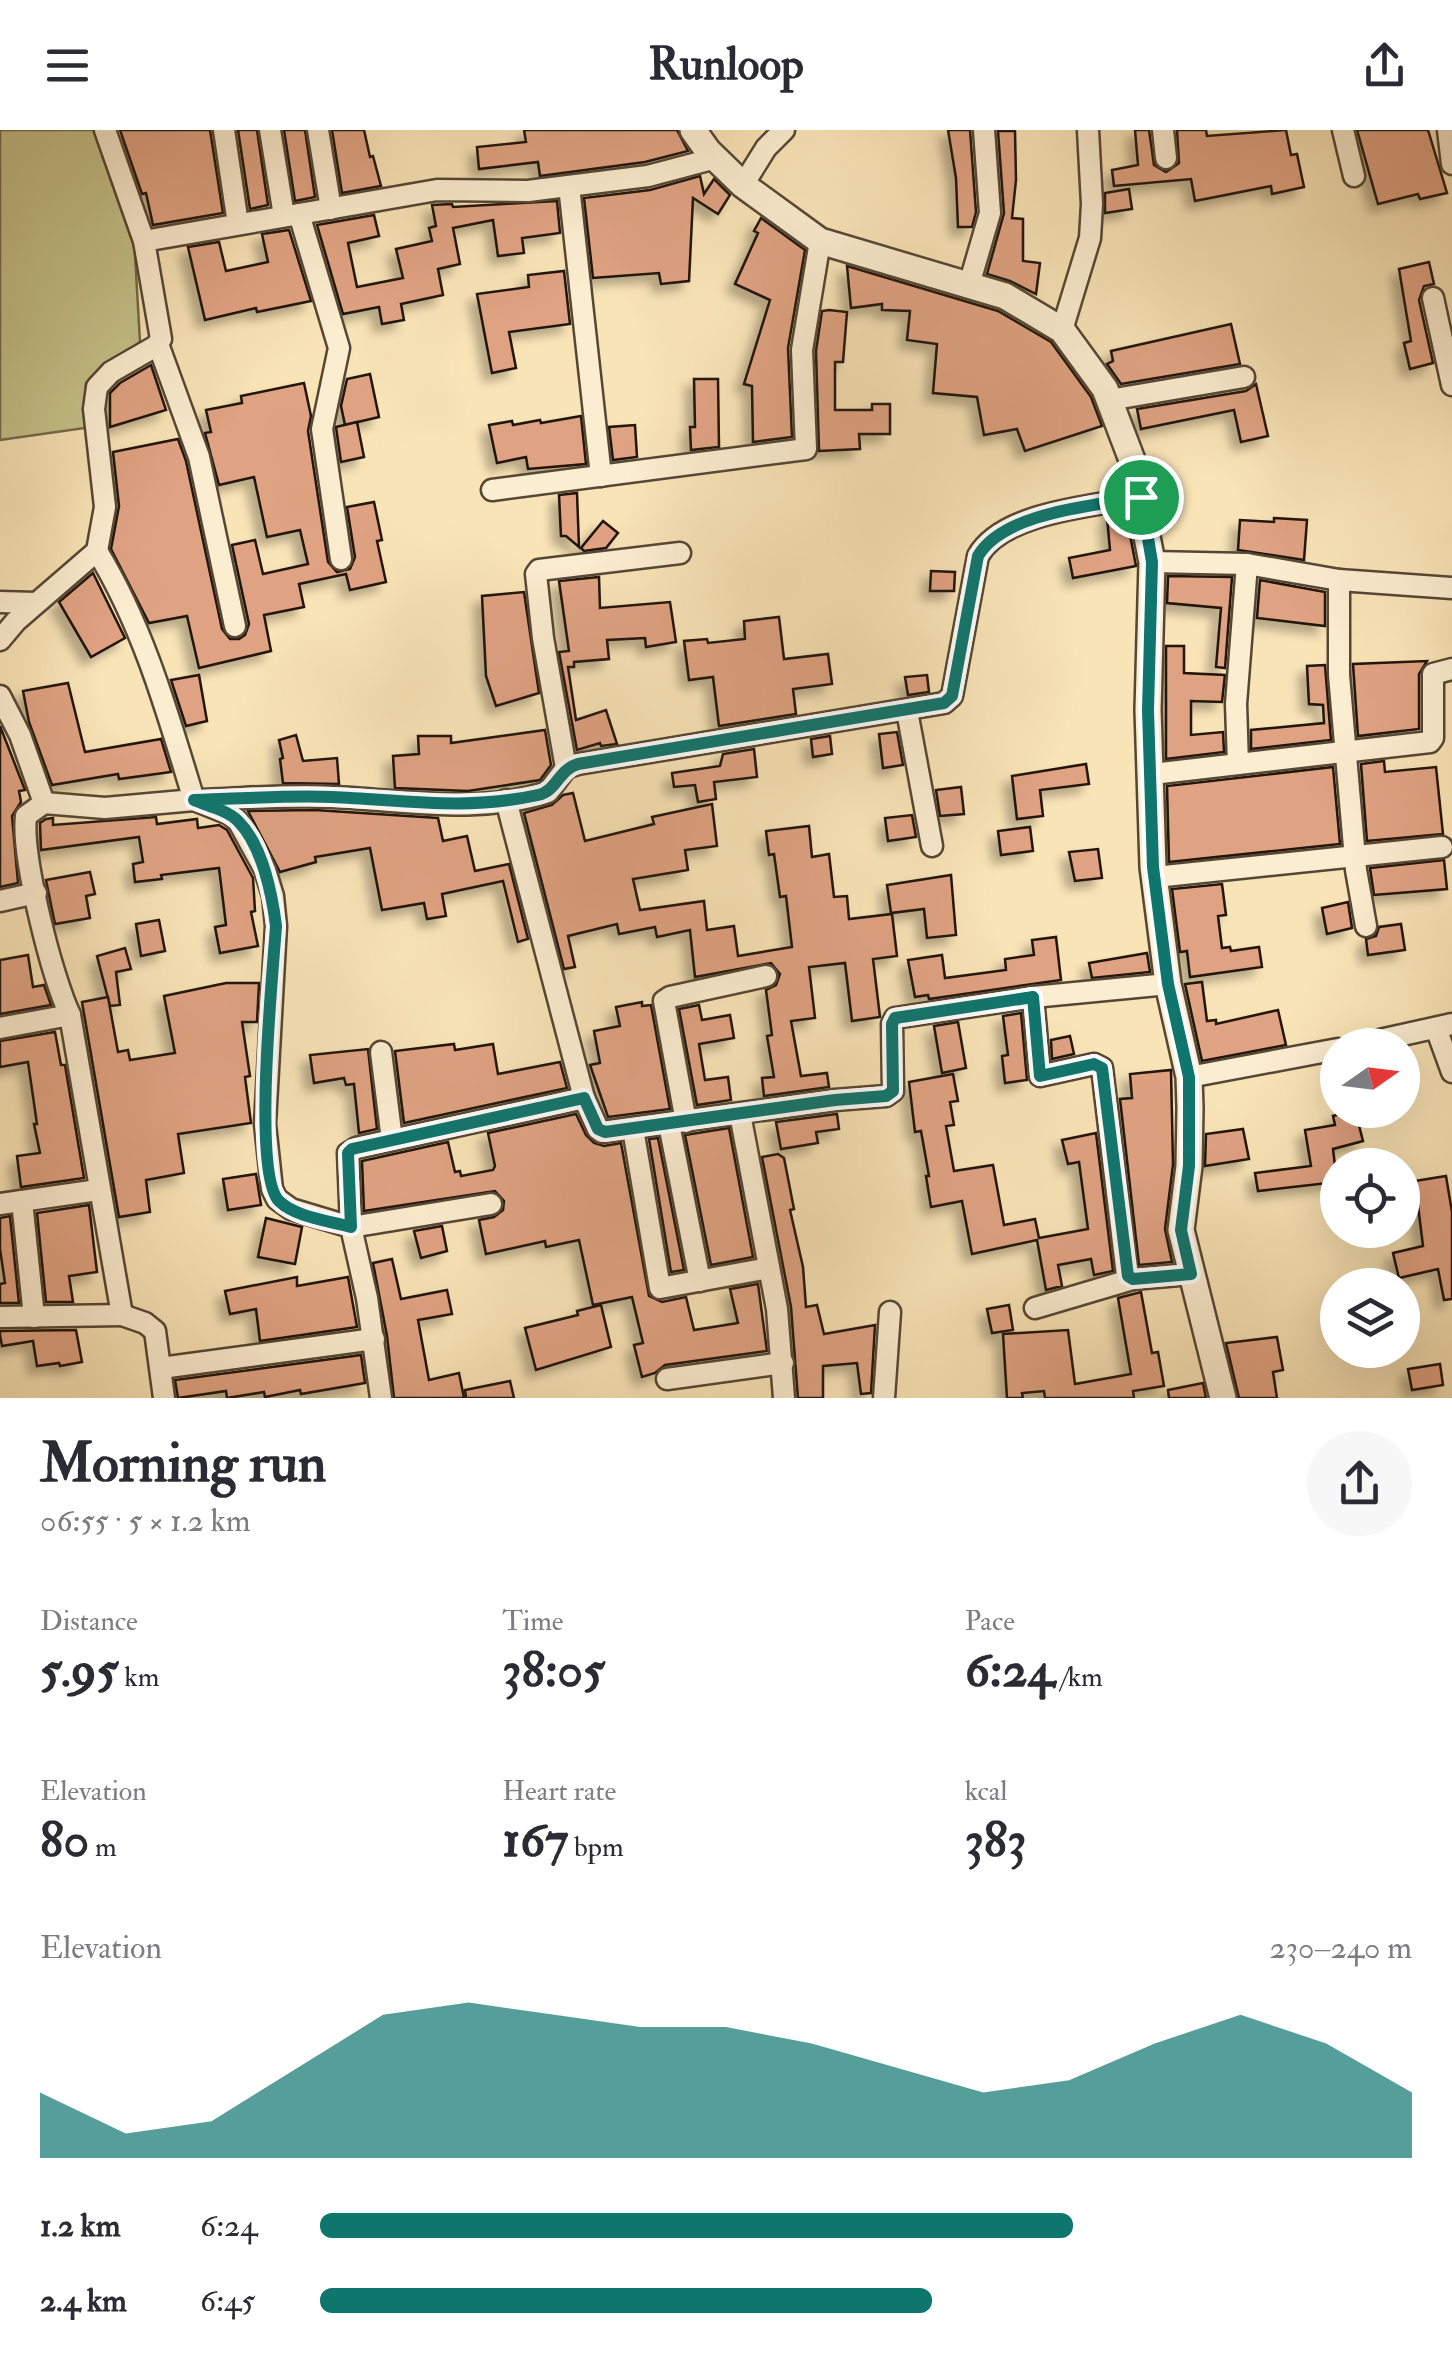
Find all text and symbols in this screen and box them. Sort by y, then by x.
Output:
text: Runloop [648,37,804,93]
icon: menu [40,38,95,93]
icon: share [1357,38,1412,93]
pin [1099,455,1184,540]
icon: arrive [1114,470,1169,525]
north arrow [1320,1028,1420,1128]
map controls [1320,1028,1420,1368]
button: locate [1320,1148,1420,1248]
button: layers [1320,1268,1420,1368]
text: Morning run [40,1429,326,1498]
button: share [1307,1431,1412,1536]
text: 06:55 · 5 × 1.2 km [40,1501,251,1541]
text: Distance [40,1604,138,1639]
text: Time [502,1604,564,1639]
text: Pace [965,1604,1015,1639]
text: 5.95 [40,1639,118,1702]
text: 38:05 [502,1639,605,1702]
text: 6:24 [965,1639,1055,1702]
text: km [118,1660,159,1695]
text: /km [1055,1660,1103,1695]
text: Elevation [40,1774,147,1809]
text: Heart rate [502,1774,616,1809]
text: kcal [965,1774,1008,1809]
text: 80 [40,1809,89,1872]
text: 167 [502,1809,568,1872]
text: 383 [965,1809,1027,1872]
text: m [89,1830,117,1865]
text: bpm [568,1830,624,1865]
text: Elevation [40,1928,162,1968]
text: 230–240 m [1269,1928,1412,1968]
text: 1.2 km [40,2206,121,2246]
text: 6:24 [200,2206,258,2246]
text: 2.4 km [40,2281,127,2321]
text: 6:45 [200,2281,255,2321]

